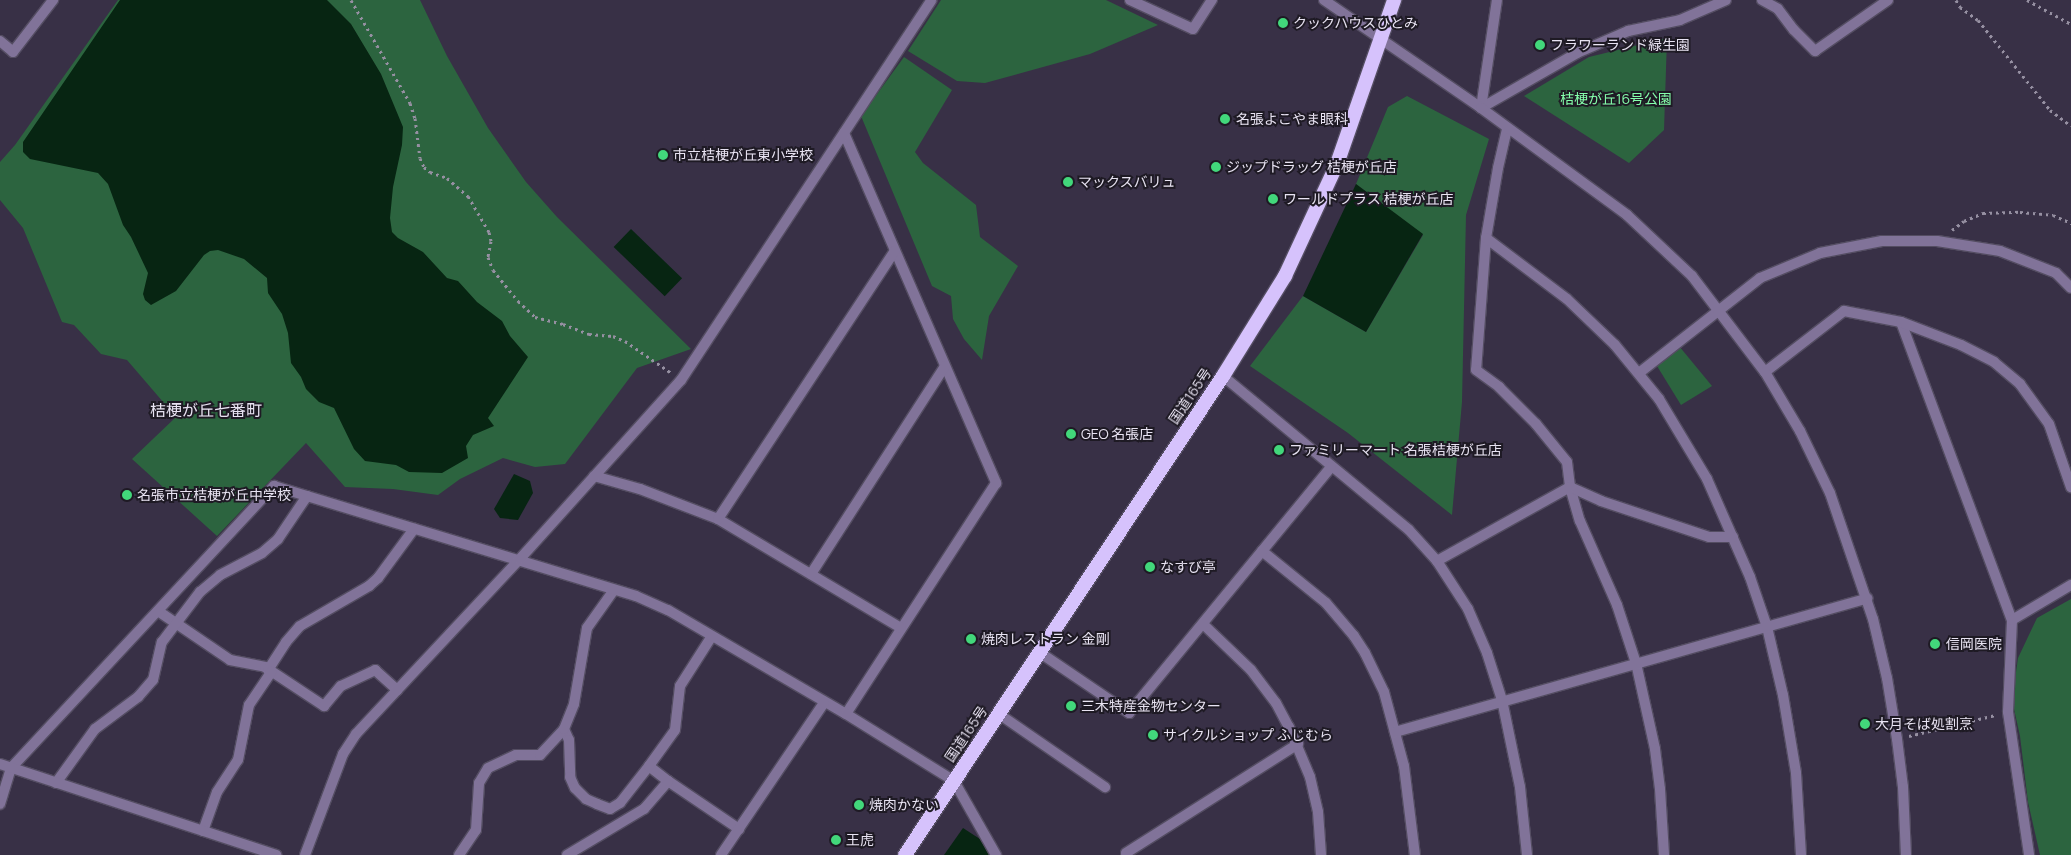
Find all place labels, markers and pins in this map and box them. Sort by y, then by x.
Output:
place label: クックハウスひとみ [1293,15,1419,31]
marker: クックハウスひとみ [1277,17,1289,29]
place label: フラワーランド緑生園 [1550,37,1690,53]
marker: フラワーランド緑生園 [1534,39,1546,51]
place label: 名張よこやま眼科 [1236,111,1348,127]
marker: 名張よこやま眼科 [1218,112,1232,126]
place label: 市立桔梗が丘東小学校 [673,147,813,163]
marker: 市立桔梗が丘東小学校 [657,149,669,161]
place label: ジップドラッグ 桔梗が丘店 [1226,159,1397,175]
marker: ジップドラッグ 桔梗が丘店 [1210,161,1222,173]
place label: マックスバリュ [1078,174,1176,190]
marker: マックスバリュ [1062,176,1074,188]
place label: ワールドプラス 桔梗が丘店 [1283,191,1454,207]
marker: ワールドプラス 桔梗が丘店 [1267,193,1279,205]
place label: GEO 名張店 [1081,426,1153,442]
marker: GEO 名張店 [1065,428,1077,440]
place label: ファミリーマート 名張桔梗が丘店 [1289,442,1502,458]
marker: ファミリーマート 名張桔梗が丘店 [1273,444,1285,456]
place label: 名張市立桔梗が丘中学校 [137,487,291,503]
marker: 名張市立桔梗が丘中学校 [121,489,133,501]
place label: なすび亭 [1160,559,1216,575]
marker: なすび亭 [1144,561,1156,573]
place label: 焼肉レストラン 金剛 [981,631,1110,647]
marker: 焼肉レストラン 金剛 [965,633,977,645]
place label: 信岡医院 [1946,636,2002,652]
marker: 信岡医院 [1928,637,1942,651]
place label: 三木特産金物センター [1081,698,1221,714]
marker: 三木特産金物センター [1065,700,1077,712]
place label: 大月そば処割烹 [1875,716,1973,732]
marker: 大月そば処割烹 [1859,718,1871,730]
place label: サイクルショップ ふじむら [1163,727,1334,743]
marker: サイクルショップ ふじむら [1147,729,1159,741]
place label: 焼肉かない [869,797,939,813]
marker: 焼肉かない [853,799,865,811]
place label: 王虎 [846,832,874,848]
marker: 王虎 [830,834,842,846]

